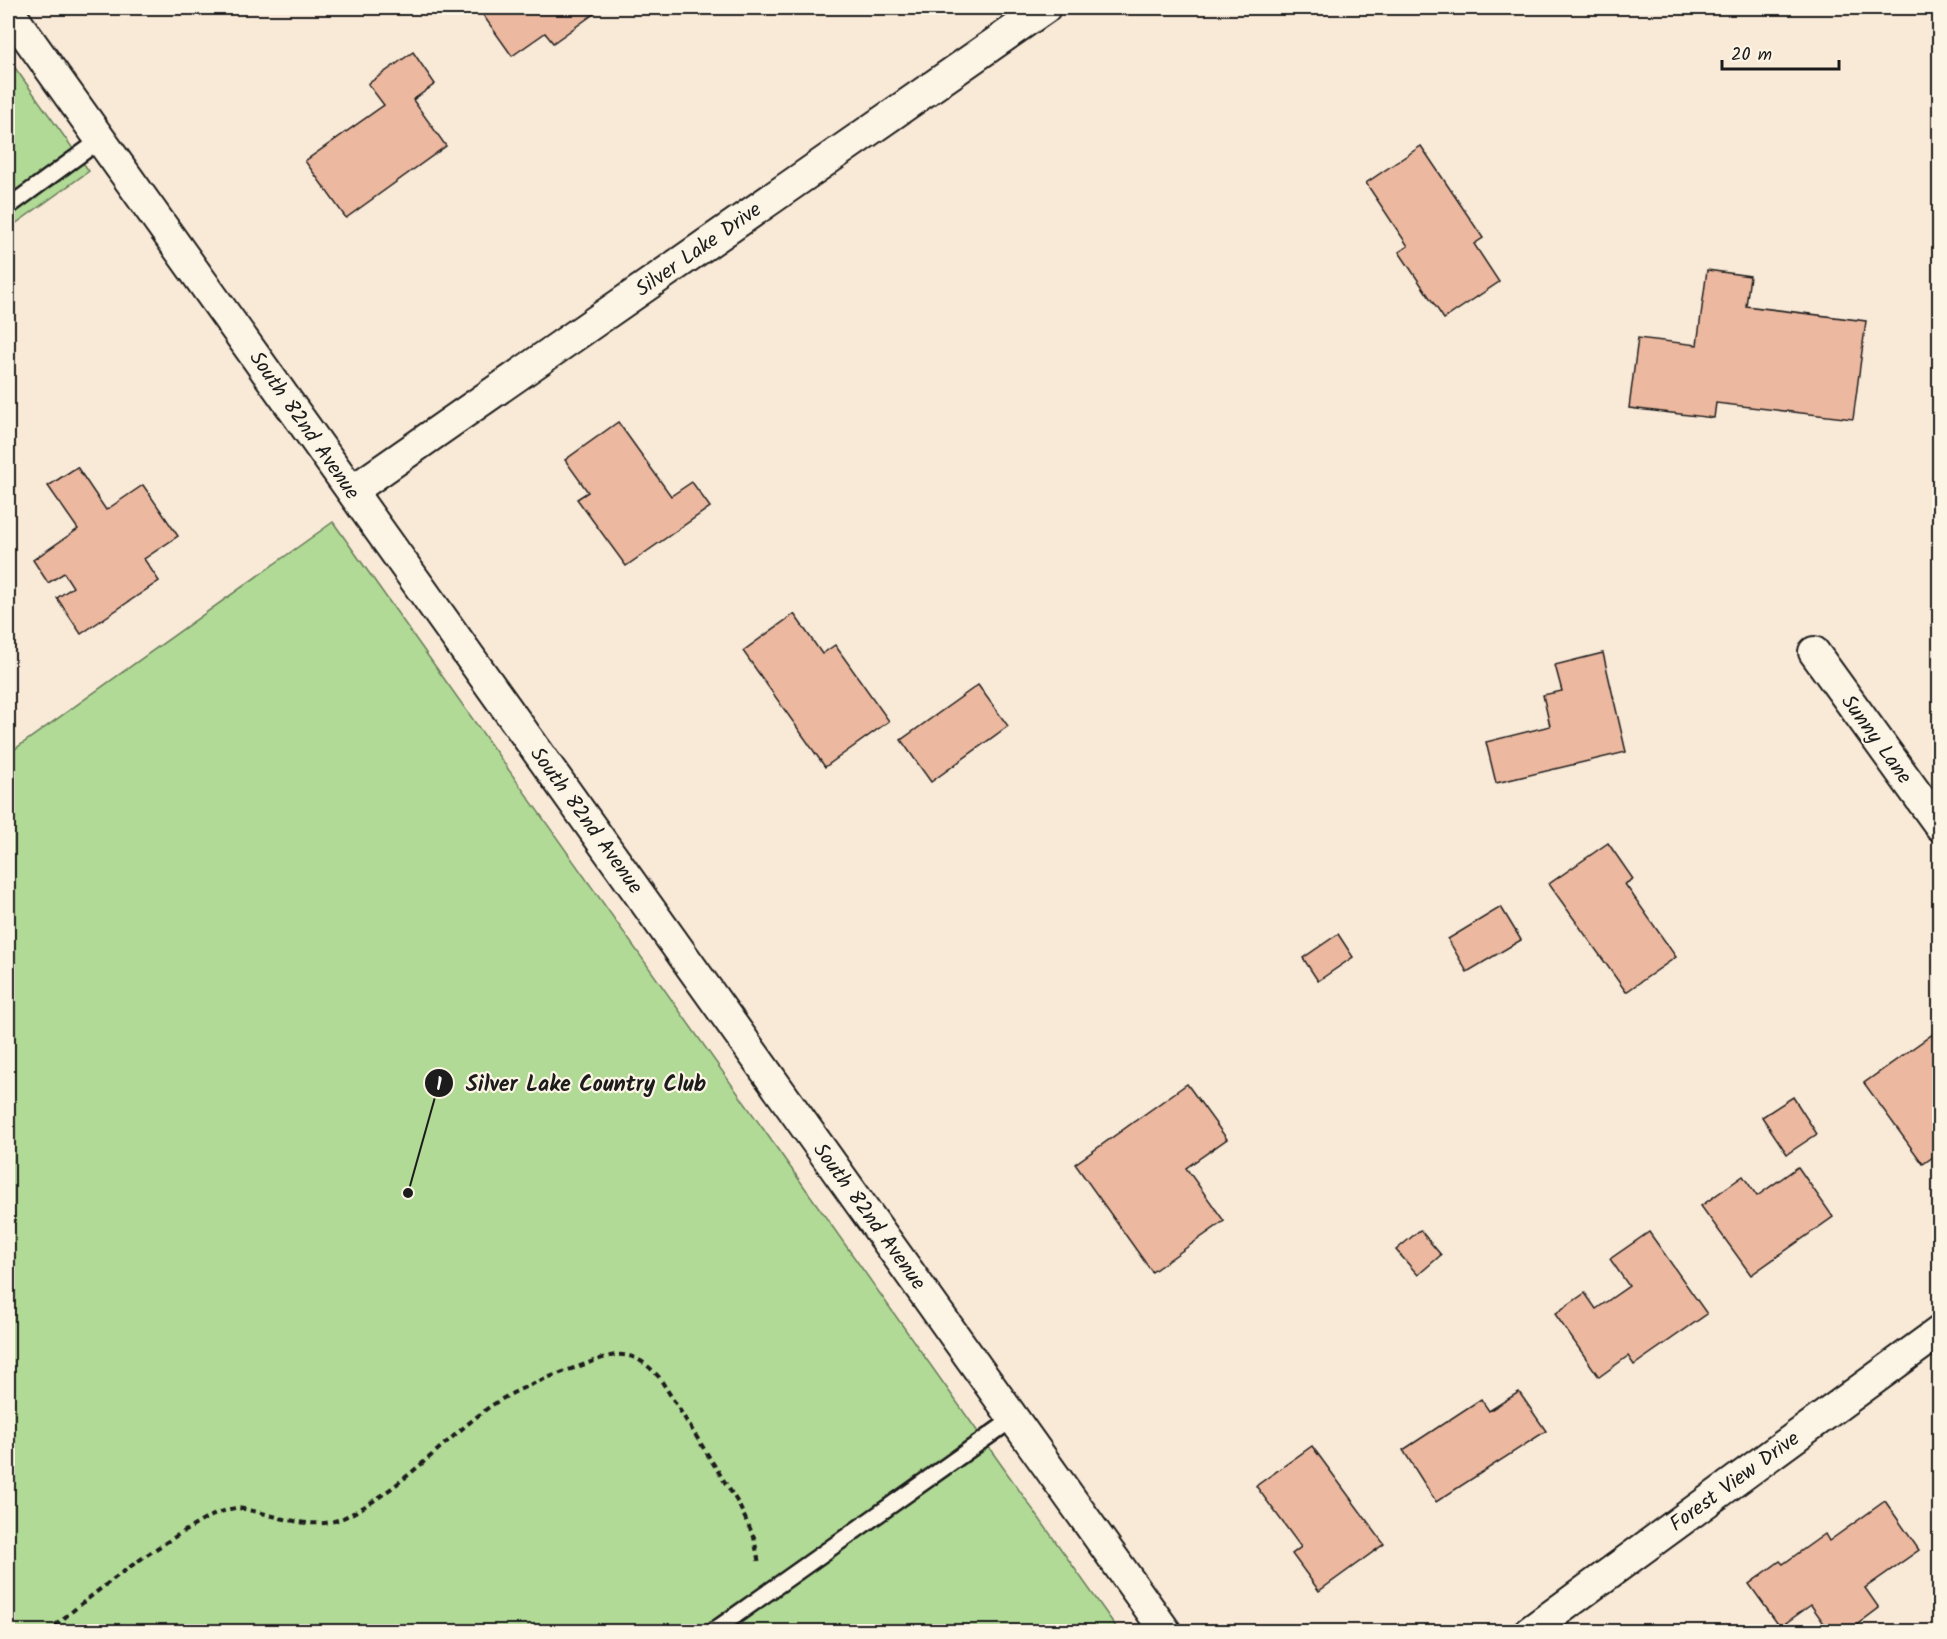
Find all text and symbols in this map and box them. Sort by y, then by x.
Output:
scale bar [1722,33,1839,71]
text: 20 m [1731,41,1772,70]
street label: Silver Lake Drive [629,194,769,306]
street label: South 82nd Avenue [240,345,368,508]
street label: Sunny Lane [1832,688,1920,792]
street label: South 82nd Avenue [521,740,651,902]
callout: Silver Lake Country Club [424,1063,718,1103]
text: Silver Lake Country Club [466,1068,706,1103]
text: 1 [436,1071,442,1100]
street label: South 82nd Avenue [804,1136,934,1298]
street label: Forest View Drive [1663,1423,1807,1541]

